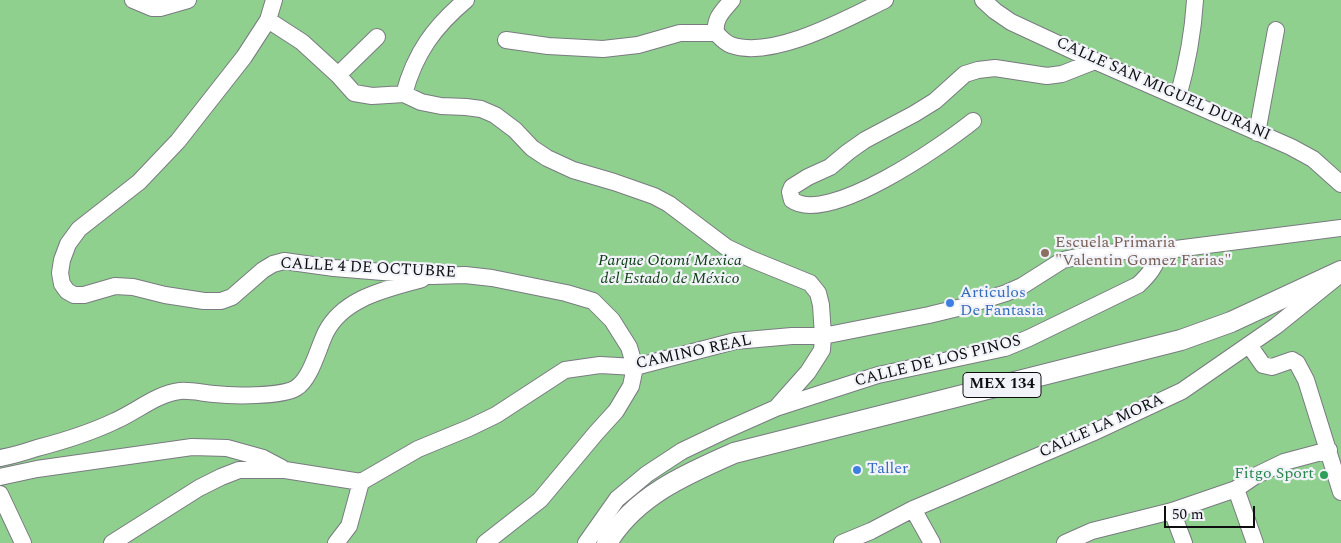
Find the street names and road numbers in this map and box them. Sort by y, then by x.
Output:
street label: CALLE SAN MIGUEL DURANI [1053,34,1273,146]
street label: CALLE 4 DE OCTUBRE [280,255,456,283]
street label: CAMINO REAL [634,331,754,375]
street label: CALLE DE LOS PINOS [853,332,1023,392]
road number: MEX 134 [963,372,1041,398]
street label: CALLE LA MORA [1037,391,1167,463]

